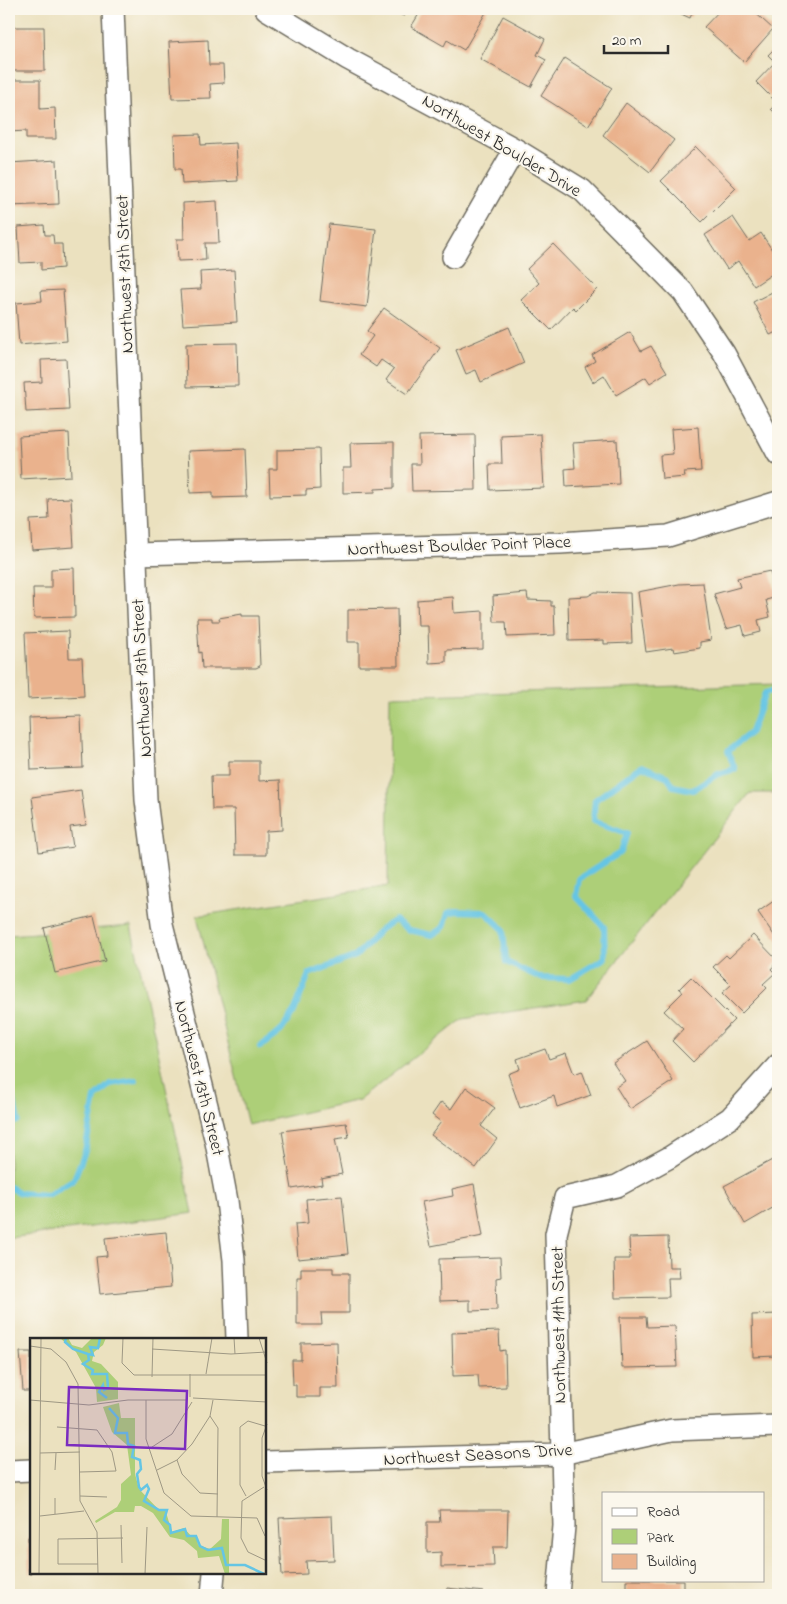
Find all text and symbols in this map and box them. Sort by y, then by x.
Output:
scale bar [604,22,668,54]
text: 20 m [612,30,642,52]
street label: Northwest Boulder Drive [416,89,586,205]
street label: Northwest 13th Street [110,194,142,354]
street label: Northwest Boulder Point Place [347,530,572,564]
street label: Northwest 13th Street [126,598,160,758]
street label: Northwest 13th Street [166,998,230,1159]
street label: Northwest 11th Street [546,1246,574,1404]
inset map [30,1338,266,1574]
street label: Northwest Seasons Drive [383,1438,574,1474]
legend [602,1492,764,1582]
text: Road [647,1501,680,1523]
text: Park [647,1527,675,1549]
text: Building [646,1551,696,1574]

